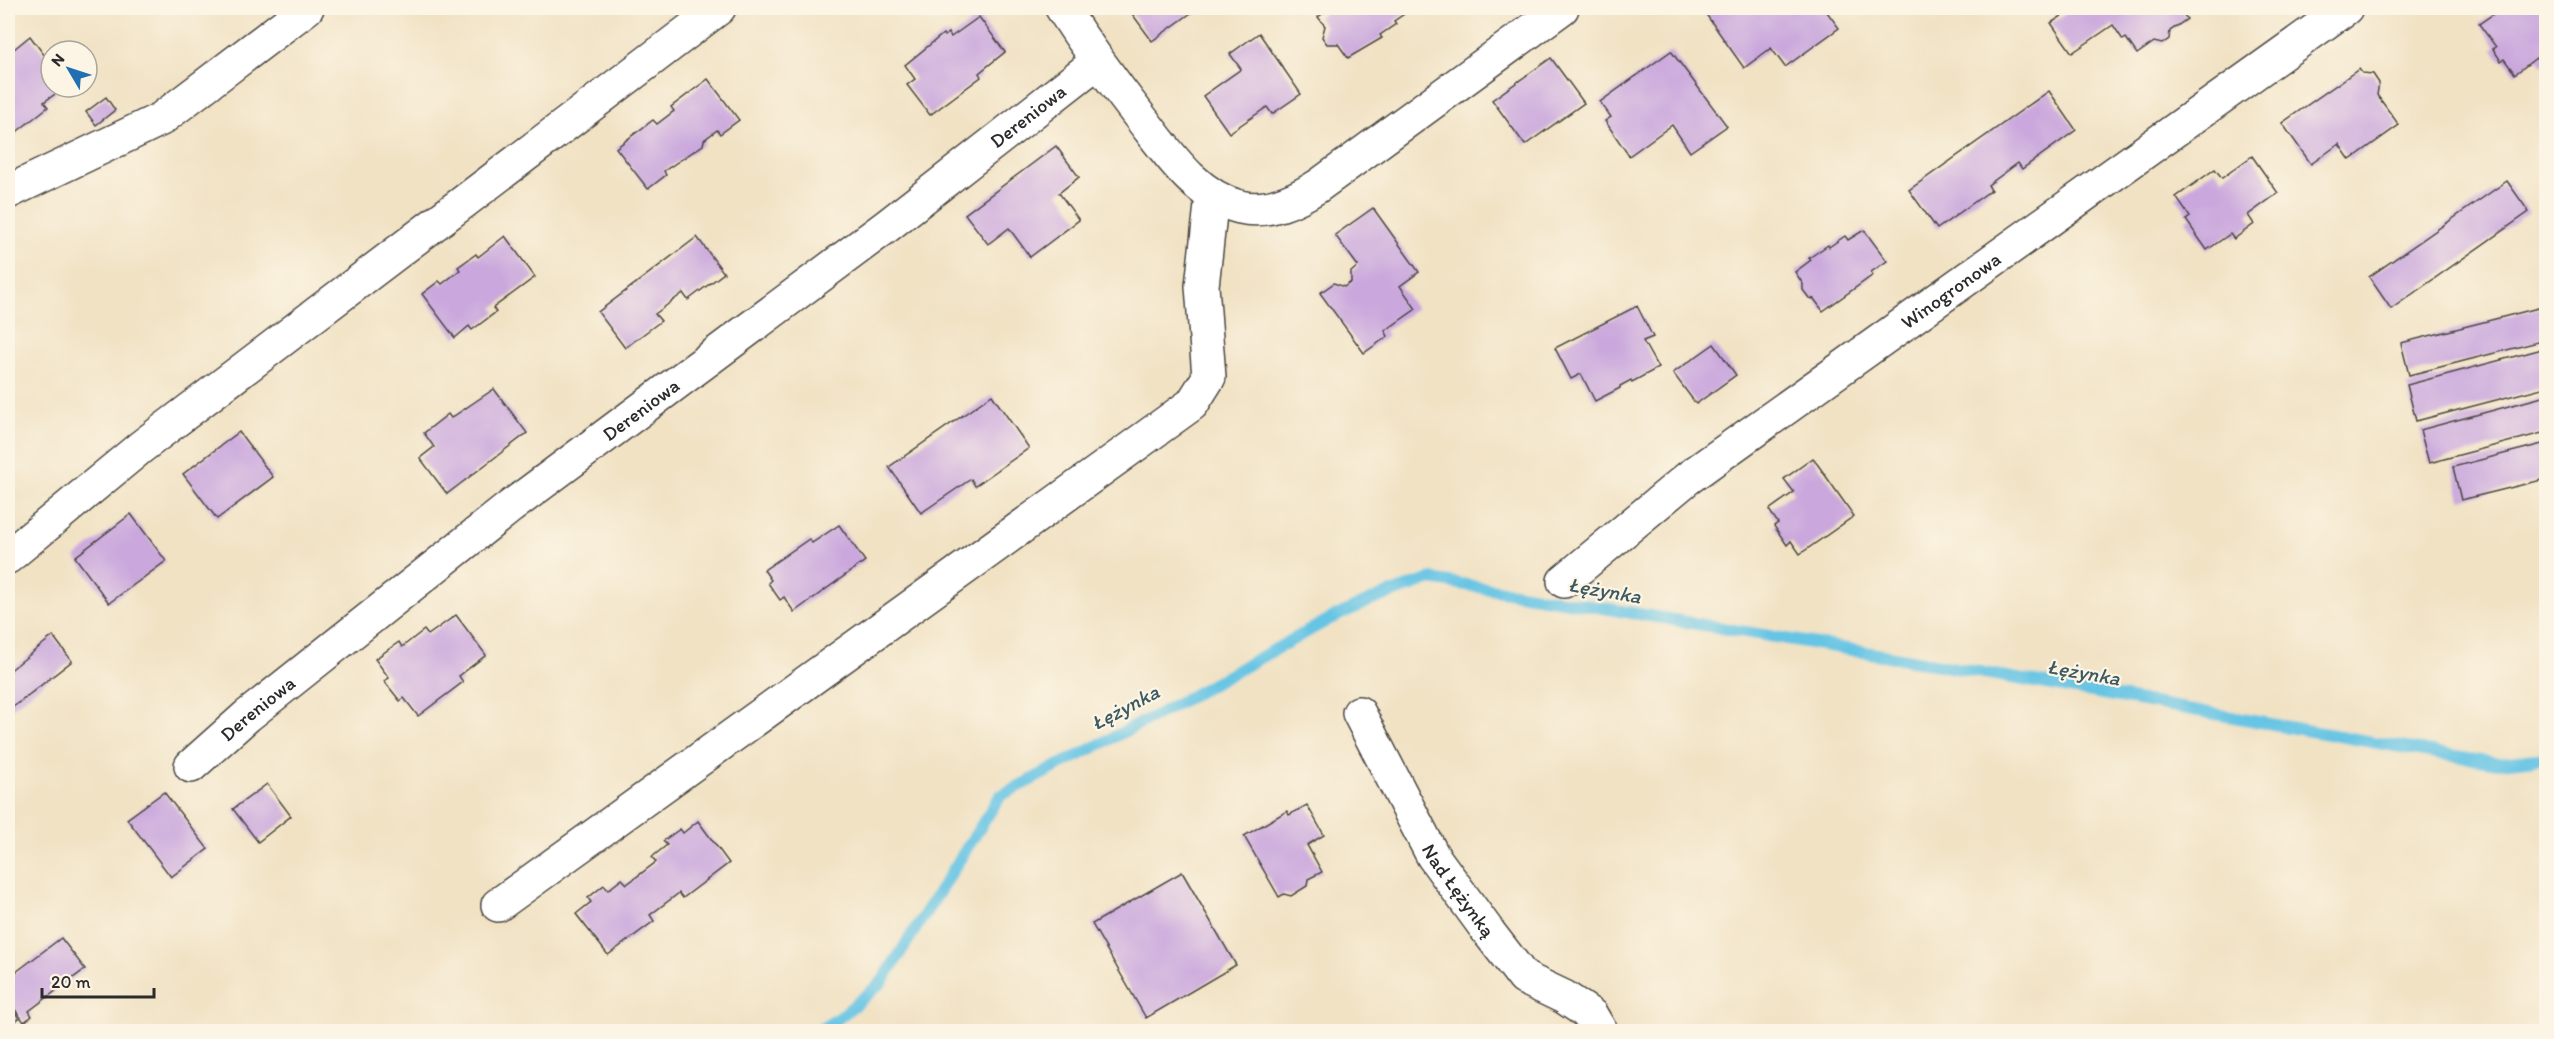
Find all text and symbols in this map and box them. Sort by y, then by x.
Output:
north arrow [39,39,99,99]
text: N [47,50,69,70]
street label: Dereniowa [985,79,1071,153]
street label: Winogronowa [1896,247,2005,334]
street label: Dereniowa [598,373,684,446]
water label: Łężynka [1567,571,1643,609]
water label: Łężynka [2046,653,2122,691]
street label: Dereniowa [215,671,300,746]
water label: Łężynka [1087,679,1163,735]
street label: Nad Łężynką [1417,840,1501,943]
scale bar [42,961,154,999]
text: 20 m [51,971,91,993]

